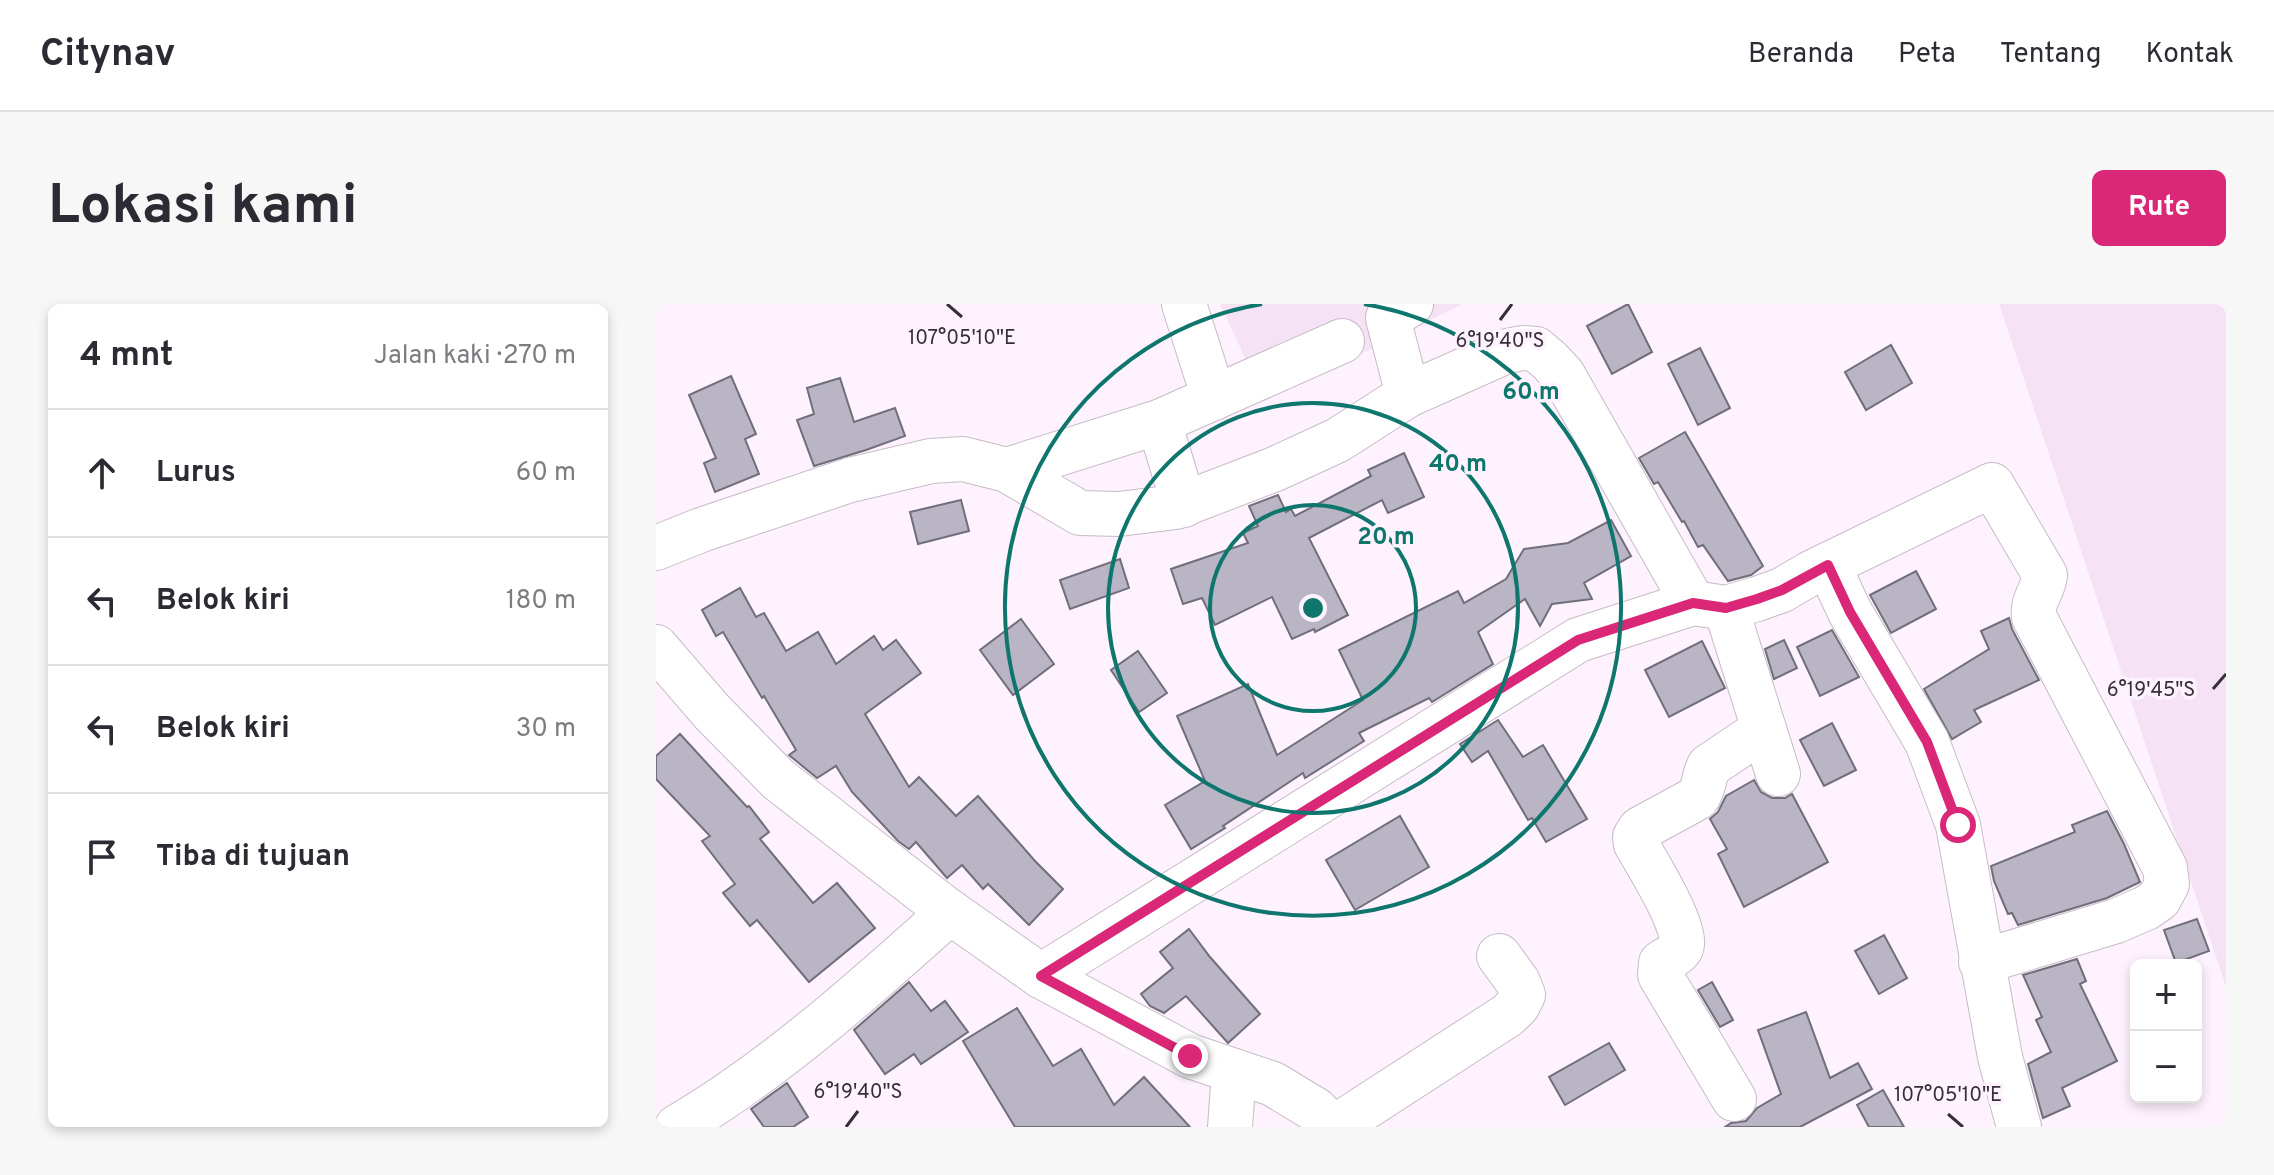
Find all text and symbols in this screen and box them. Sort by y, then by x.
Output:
text: Citynav [40,31,176,80]
text: Beranda [1748,37,1854,73]
text: Peta [1898,37,1956,73]
text: Tentang [2000,37,2101,73]
text: Kontak [2145,37,2234,73]
button: Rute [2092,170,2226,246]
text: Lokasi kami [48,173,357,243]
text: 107°05'10"E [908,326,1016,352]
text: 6°19'40"S [1455,329,1545,355]
text: 4 mnt [80,335,173,378]
text: Jalan kaki · 270 m [374,340,576,373]
text: 60 m [1502,378,1560,408]
text: 40 m [1429,450,1487,480]
icon: ahead [80,451,124,495]
text: Lurus [156,455,236,492]
text: 60 m [516,457,576,490]
text: 20 m [1357,523,1415,553]
icon: left [80,579,124,623]
text: Belok kiri [156,583,290,620]
text: 180 m [506,585,576,618]
centre of rings [1299,594,1327,622]
text: 6°19'45"S [2107,678,2195,704]
icon: left [80,707,124,751]
text: Belok kiri [156,711,290,748]
text: 30 m [516,713,576,746]
route start [1940,807,1976,843]
icon: arrive [80,835,124,879]
text: Tiba di tujuan [156,839,350,876]
map controls [2130,959,2202,1103]
button: + [2130,959,2202,1031]
button: − [2130,1031,2202,1103]
route end [1172,1038,1208,1074]
text: 6°19'40"S [813,1080,903,1106]
text: 107°05'10"E [1894,1083,2002,1109]

